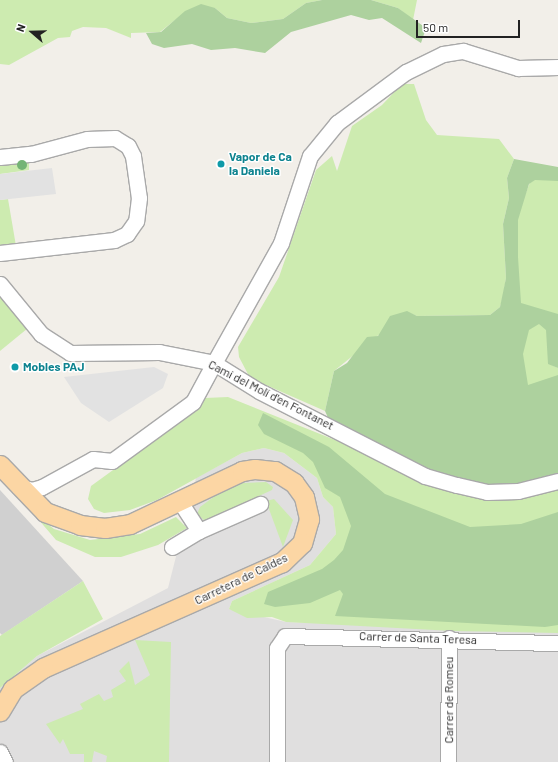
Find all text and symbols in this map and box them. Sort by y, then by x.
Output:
north arrow [12,12,52,52]
scale bar [418,12,522,38]
text: 50 m [423,20,448,34]
text: N [13,22,28,33]
place label: Vapor de Ca la Daniela [229,150,292,178]
marker: Vapor de Ca la Daniela [216,159,226,169]
street label: Camí del Molí d'en Fontanet [206,357,336,433]
place label: Mobles PAJ [23,360,84,374]
marker: Mobles PAJ [10,362,20,372]
street label: Carretera de Caldes [192,550,290,608]
street label: Carrer de Santa Teresa [359,629,477,647]
street label: Carrer de Romeu [442,656,456,744]

